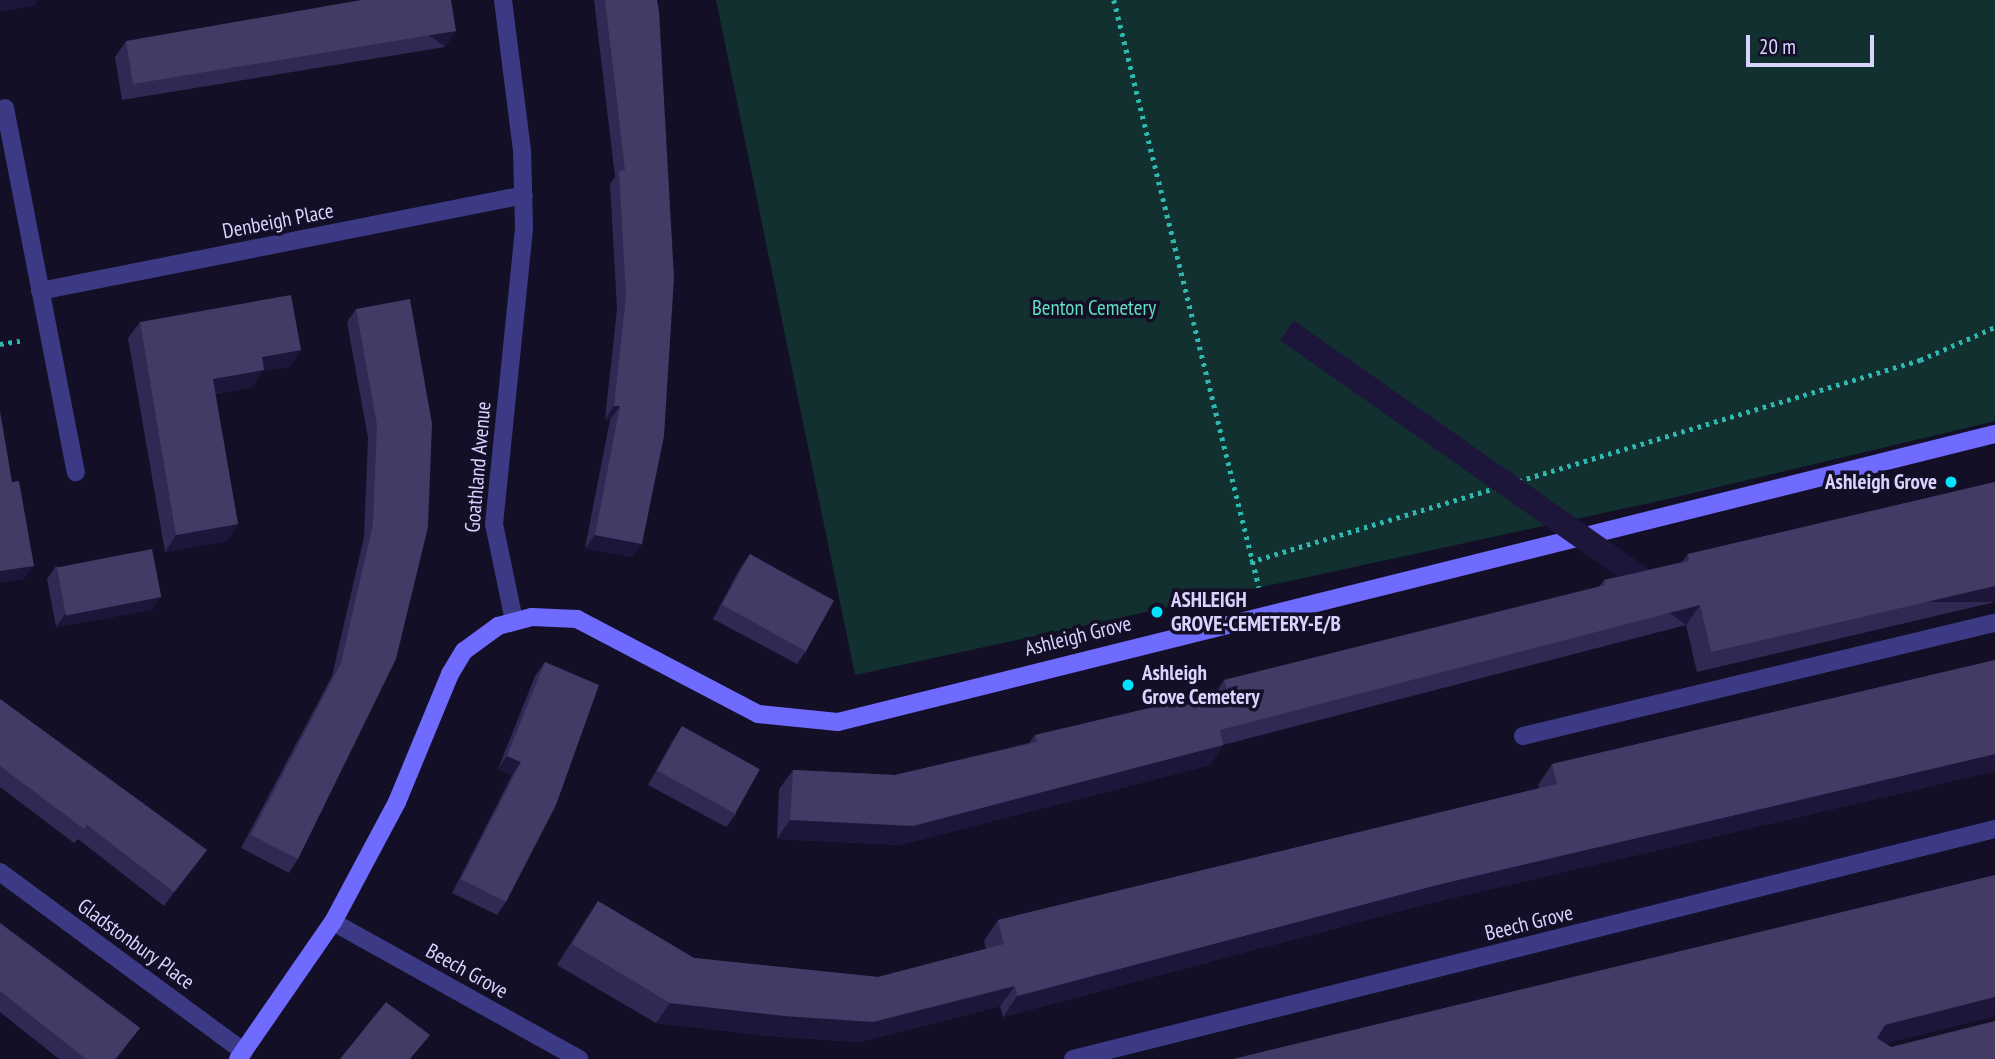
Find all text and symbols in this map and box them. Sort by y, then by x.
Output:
scale bar [1750,21,1878,65]
text: 20 m [1759,33,1796,60]
street label: Denbeigh Place [220,198,336,244]
park label: Benton Cemetery [1032,295,1156,321]
street label: Goathland Avenue [460,400,496,534]
place label: Ashleigh Grove [1825,469,1937,495]
marker: Ashleigh Grove [1943,474,1959,490]
place label: ASHLEIGH GROVE-CEMETERY-E/B [1171,587,1341,637]
marker: ASHLEIGH GROVE-CEMETERY-E/B [1149,604,1165,620]
street label: Ashleigh Grove [1022,611,1134,661]
place label: Ashleigh Grove Cemetery [1142,660,1260,710]
marker: Ashleigh Grove Cemetery [1120,677,1136,693]
street label: Gladstonbury Place [73,893,199,995]
street label: Beech Grove [1482,900,1576,946]
street label: Beech Grove [422,938,512,1004]

